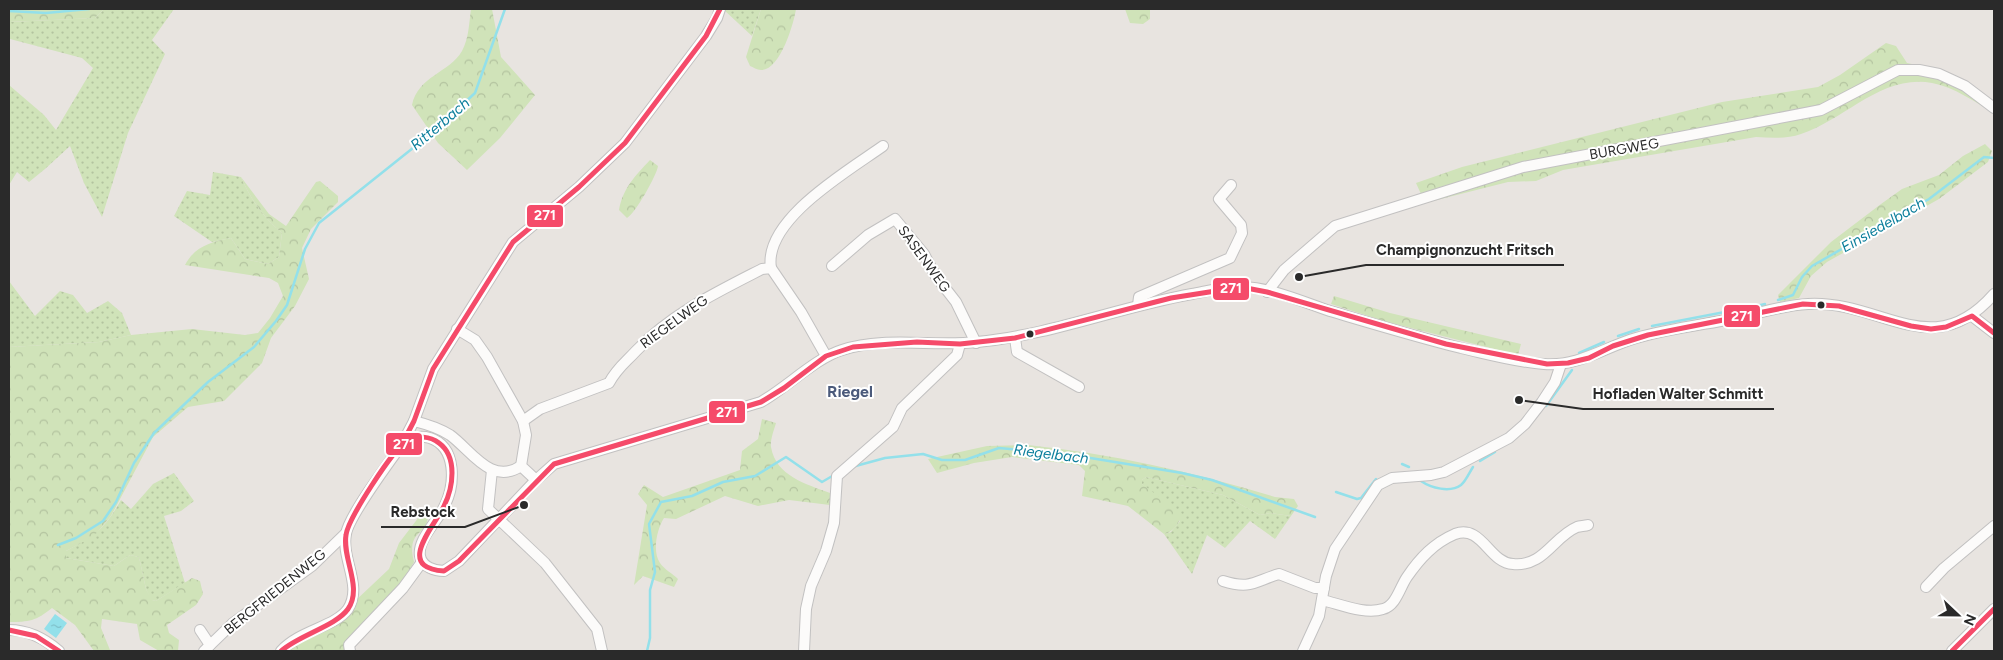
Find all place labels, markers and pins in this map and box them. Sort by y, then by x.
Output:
callout: Champignonzucht Fritsch [1366,235,1564,265]
unlabelled marker [1816,300,1826,310]
unlabelled marker [1025,329,1035,339]
callout: Hofladen Walter Schmitt [1583,379,1774,409]
callout: Rebstock [381,497,465,527]

